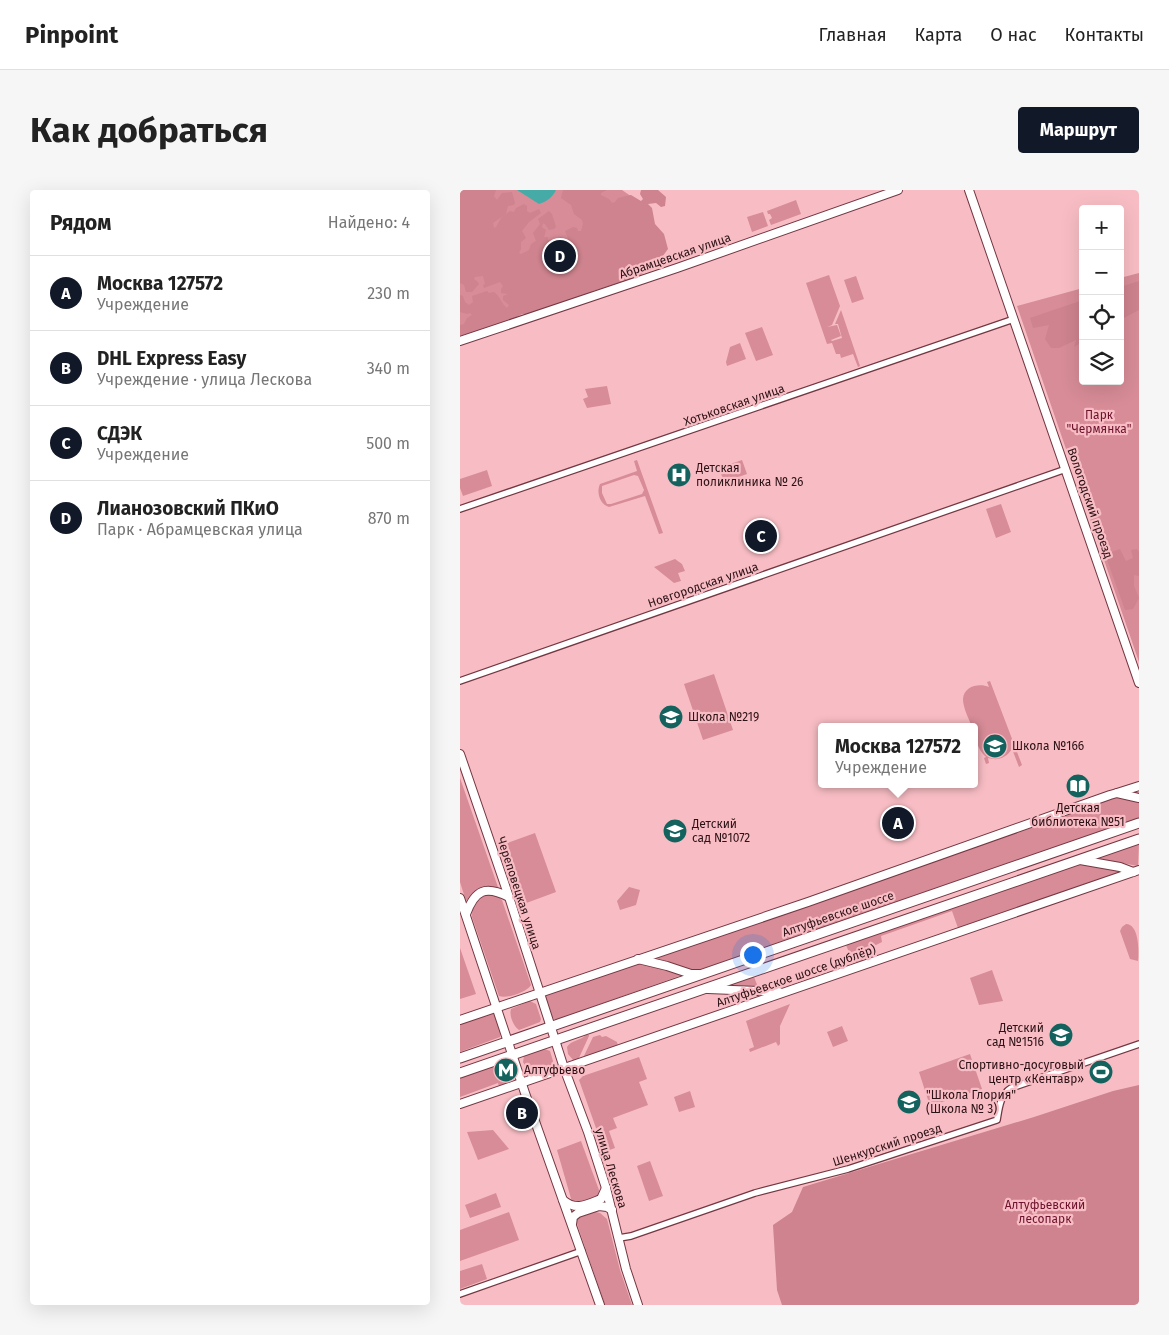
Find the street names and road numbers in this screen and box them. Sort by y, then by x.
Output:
street label: Абрамцевская улица [617,230,733,282]
street label: Хотьковская улица [682,381,786,429]
street label: Вологодский проезд [1064,446,1116,560]
street label: Новгородская улица [646,559,760,611]
street label: Череповецкая улица [494,835,544,951]
street label: Алтуфьевское шоссе [780,888,896,940]
street label: Алтуфьевское шоссе (дублёр) [714,942,878,1010]
street label: Шенкурский проезд [831,1121,943,1169]
street label: улица Лескова [592,1126,630,1210]

